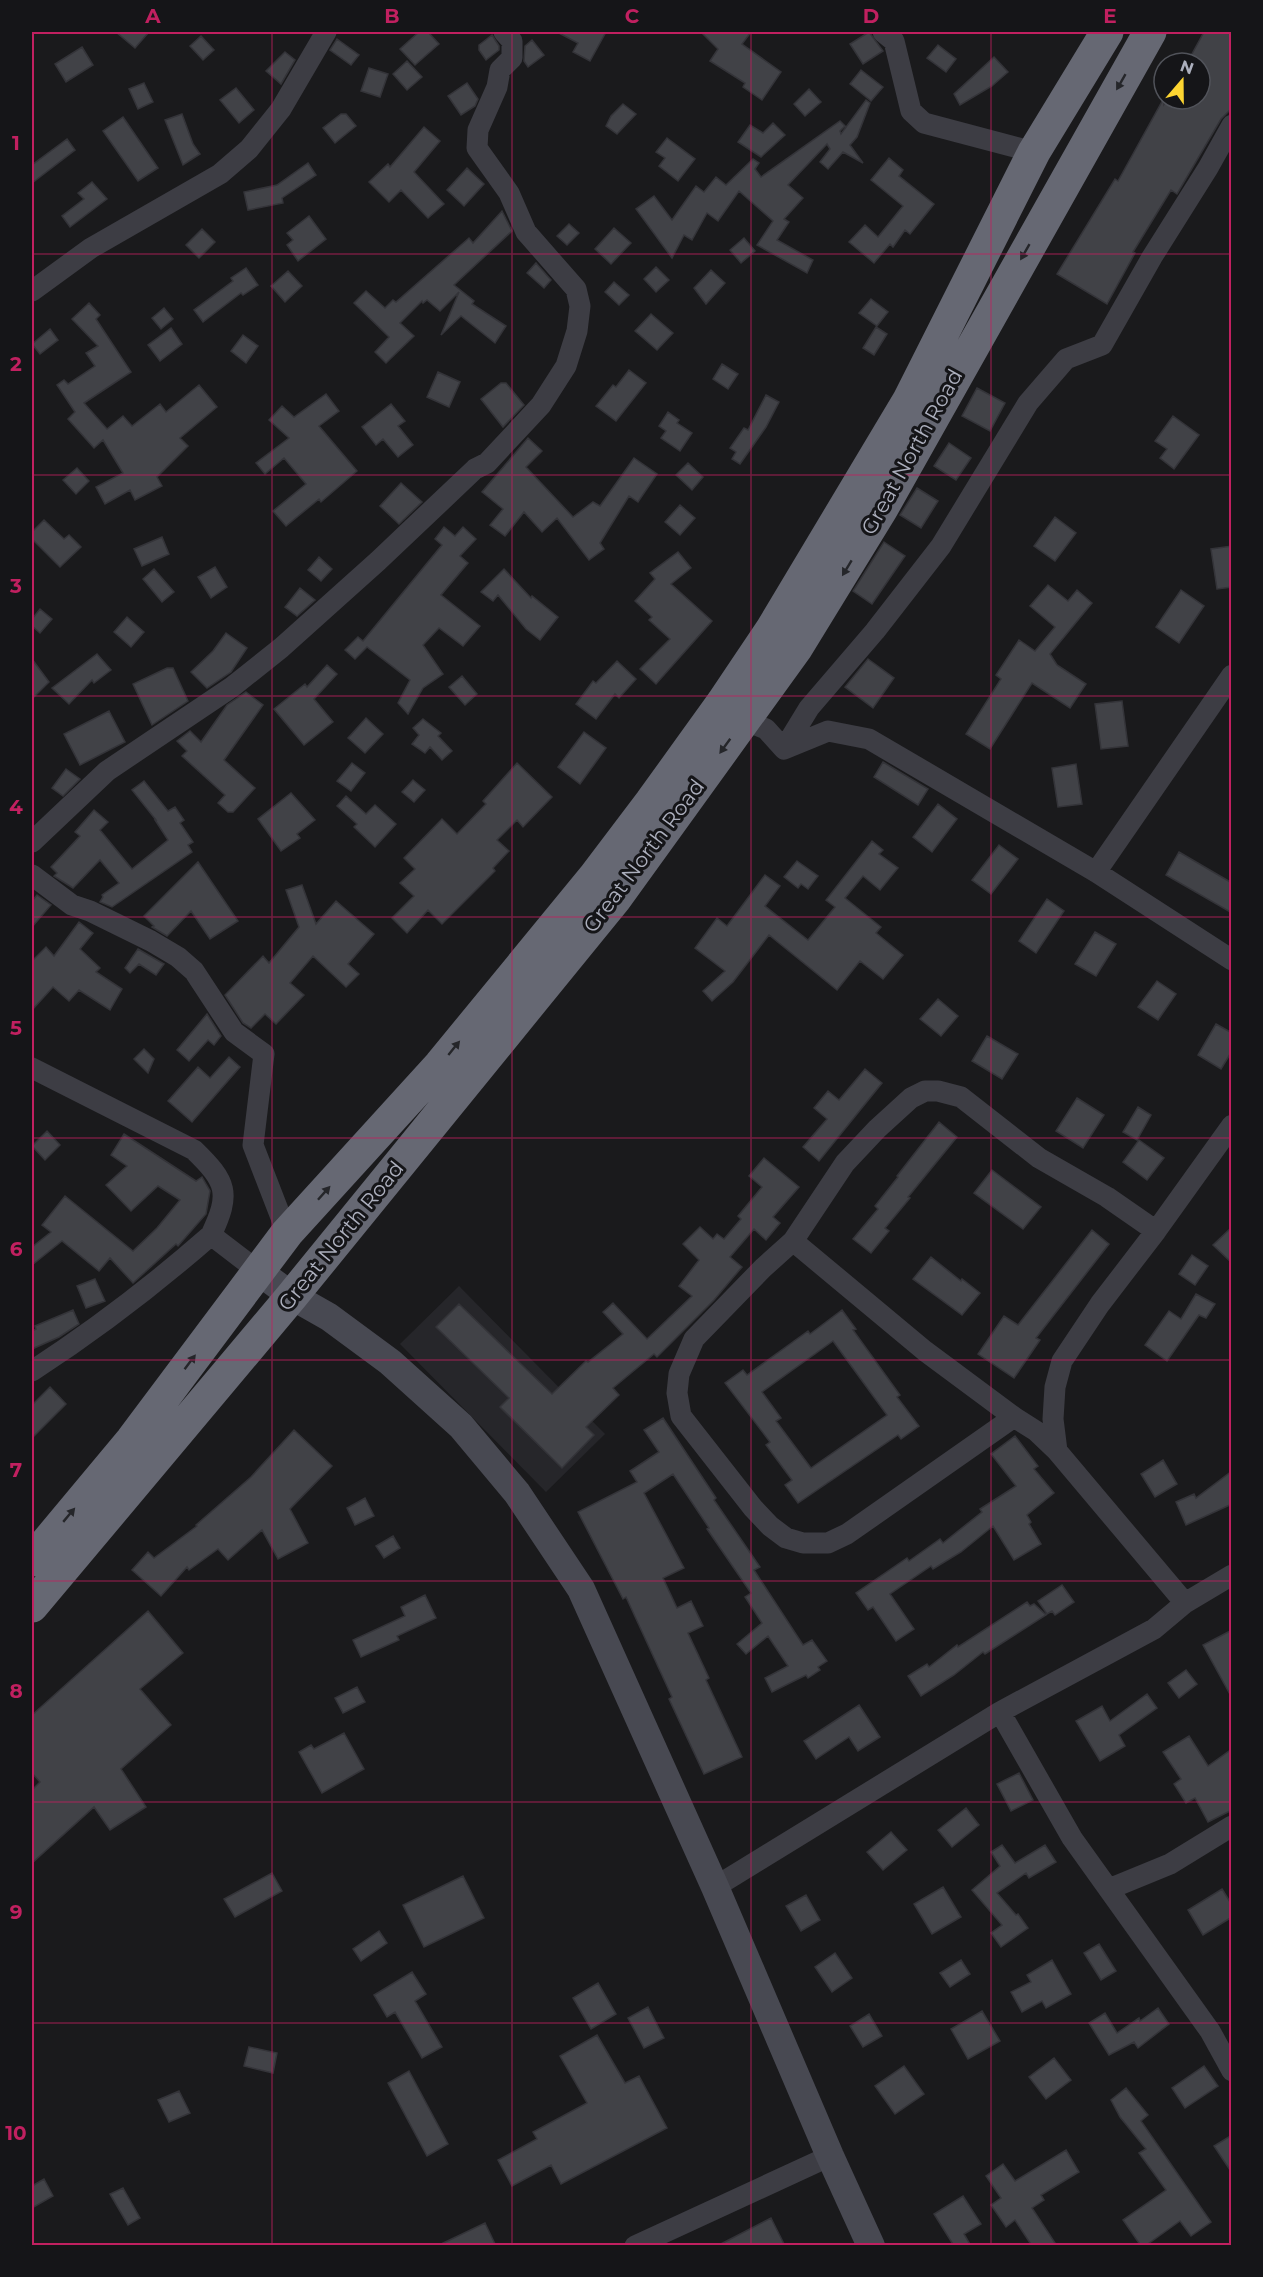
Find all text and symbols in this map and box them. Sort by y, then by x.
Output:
text: A [144,4,161,28]
text: B [384,4,400,28]
text: C [625,4,640,28]
text: D [863,4,879,28]
text: E [1103,4,1117,28]
north arrow [1152,51,1212,111]
text: N [1178,56,1196,79]
one-way arrow [1116,74,1126,91]
text: 1 [12,131,20,155]
one-way arrow [1020,244,1030,261]
text: 2 [10,352,22,376]
street label: Great North Road [856,365,967,539]
one-way arrow [841,560,852,576]
text: 3 [9,574,22,598]
one-way arrow [719,738,731,754]
street label: Great North Road [578,774,709,937]
text: 4 [9,795,23,819]
text: 5 [10,1016,22,1040]
one-way arrow [447,1041,460,1056]
street label: Great North Road [273,1156,409,1316]
one-way arrow [317,1186,330,1201]
text: 6 [10,1237,23,1261]
one-way arrow [184,1355,196,1371]
text: 7 [10,1458,22,1482]
one-way arrow [62,1508,75,1523]
text: 8 [9,1679,23,1703]
text: 9 [10,1900,22,1924]
text: 10 [5,2121,27,2145]

